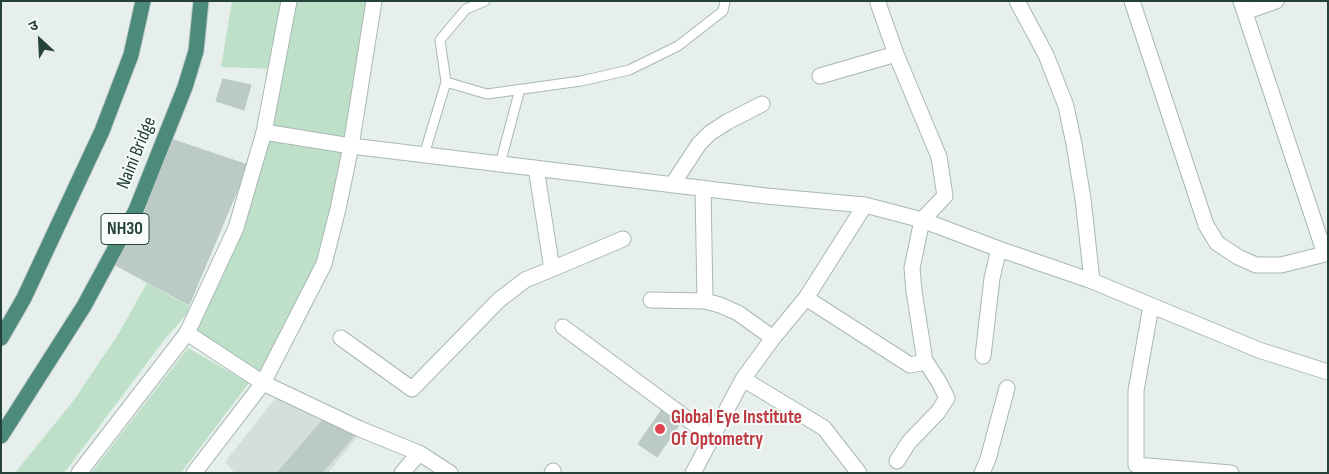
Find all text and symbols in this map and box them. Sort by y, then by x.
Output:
north arrow [15,15,65,65]
text: उ [26,17,41,35]
street label: Naini Bridge [112,114,162,192]
road number: NH30 [101,213,149,244]
place label: Global Eye Institute Of Optometry [671,407,802,451]
marker: Global Eye Institute Of Optometry [653,422,667,436]

